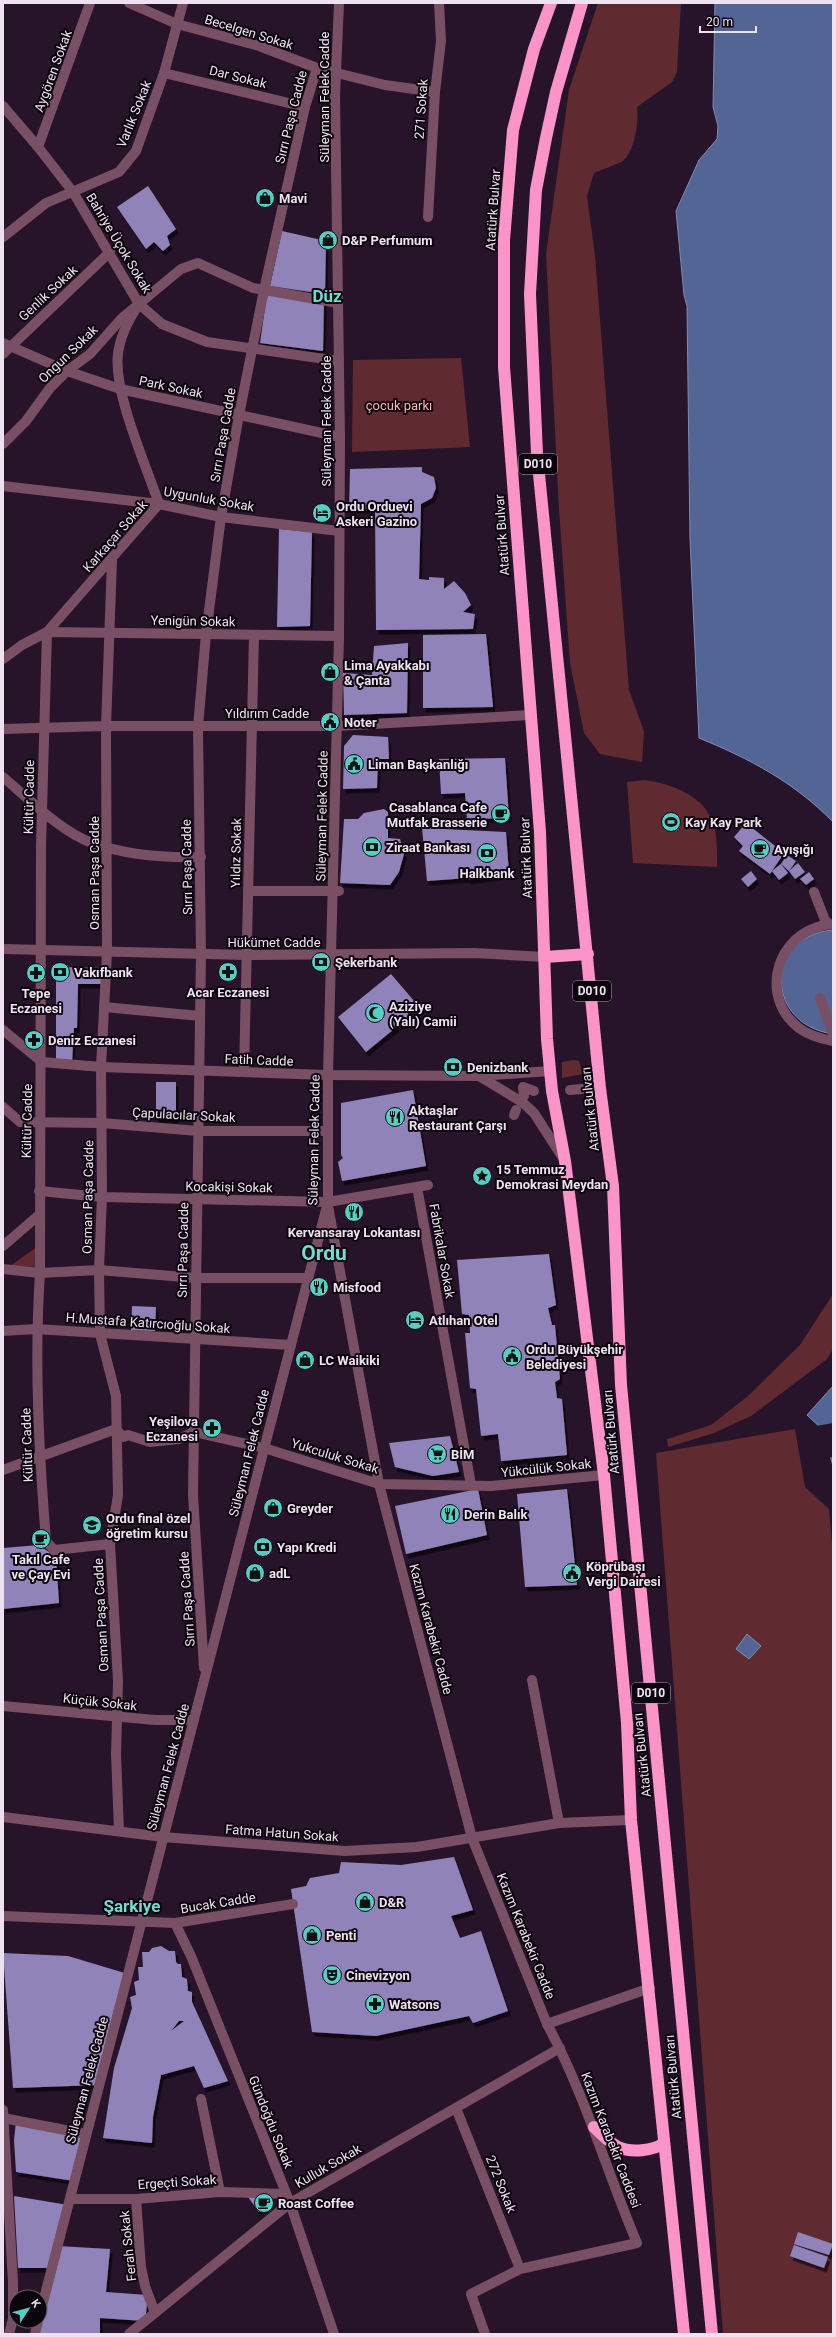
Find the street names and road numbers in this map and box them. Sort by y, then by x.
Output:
street label: Becelgen Sokak [203,11,295,53]
street label: Aygören Sokak [31,28,75,114]
street label: Süleyman Felek Cadde [317,32,332,162]
street label: Dar Sokak [208,63,269,91]
street label: Sırrı Paşa Cadde [272,69,310,165]
street label: Varlık Sokak [114,78,154,150]
street label: 271 Sokak [411,78,431,140]
street label: Atatürk Bulvar [483,168,503,251]
street label: Bahriye Üçok Sokak [83,190,155,296]
street label: Genlik Sokak [16,262,81,324]
street label: Ongun Sokak [35,322,101,386]
street label: Süleyman Felek Cadde [319,356,334,486]
street label: Park Sokak [138,373,205,401]
street label: Sırrı Paşa Cadde [207,387,239,483]
road number: D010 [519,454,557,474]
street label: Uygunluk Sokak [163,484,256,514]
street label: Atatürk Bulvar [492,493,512,576]
street label: Karkaçar Sokak [80,497,151,575]
street label: Yenigün Sokak [150,613,236,629]
street label: Yıldırım Cadde [225,706,309,721]
street label: Süleyman Felek Cadde [313,750,331,882]
street label: Kültür Cadde [21,760,37,834]
street label: Osman Paşa Cadde [87,816,102,930]
street label: Atatürk Bulvar [517,816,535,899]
street label: Yıldız Sokak [228,818,244,888]
street label: Sırrı Paşa Cadde [179,819,195,915]
street label: Hükümet Cadde [227,935,321,950]
road number: D010 [573,981,611,1001]
street label: Fatih Cadde [224,1051,294,1069]
street label: Atatürk Bulvarı [578,1066,602,1152]
street label: Süleyman Felek Cadde [305,1074,323,1206]
street label: Kültür Cadde [19,1084,35,1158]
street label: Çapulacılar Sokak [132,1105,236,1125]
street label: Osman Paşa Cadde [80,1140,96,1254]
street label: Kocakişi Sokak [185,1179,273,1195]
street label: Sırrı Paşa Cadde [175,1202,191,1298]
street label: Fabrikalar Sokak [426,1203,458,1300]
street label: H.Mustafa Katırcıoğlu Sokak [65,1310,231,1336]
street label: Süleyman Felek Cadde [226,1388,272,1518]
street label: Atatürk Bulvarı [600,1389,622,1475]
street label: Kültür Cadde [18,1407,36,1482]
street label: Yukculuk Sokak [289,1436,381,1477]
street label: Yükcülük Sokak [500,1456,592,1480]
street label: Sırrı Paşa Cadde [176,1551,198,1647]
street label: Osman Paşa Cadde [91,1558,111,1672]
street label: Kazım Karabekir Cadde [406,1562,456,1696]
road number: D010 [632,1683,670,1703]
street label: Küçük Sokak [62,1691,138,1713]
street label: Süleyman Felek Cadde [144,1702,192,1832]
street label: Atatürk Bulvarı [630,1712,654,1798]
street label: Fatma Hatun Sokak [225,1822,340,1844]
street label: Kazım Karabekir Cadde [494,1871,558,2001]
street label: Bucak Cadde [179,1890,257,1916]
street label: Süleyman Felek Cadde [63,2015,111,2145]
street label: Atatürk Bulvarı [662,2034,684,2120]
street label: Kazım Karabekir Caddesi [578,2070,644,2210]
street label: Gündoğdu Sokak [246,2074,297,2171]
street label: Kulluk Sokak [292,2141,364,2191]
street label: 272 Sokak [483,2153,519,2215]
street label: Ergeçti Sokak [137,2172,217,2192]
street label: Ferah Sokak [117,2210,139,2282]

